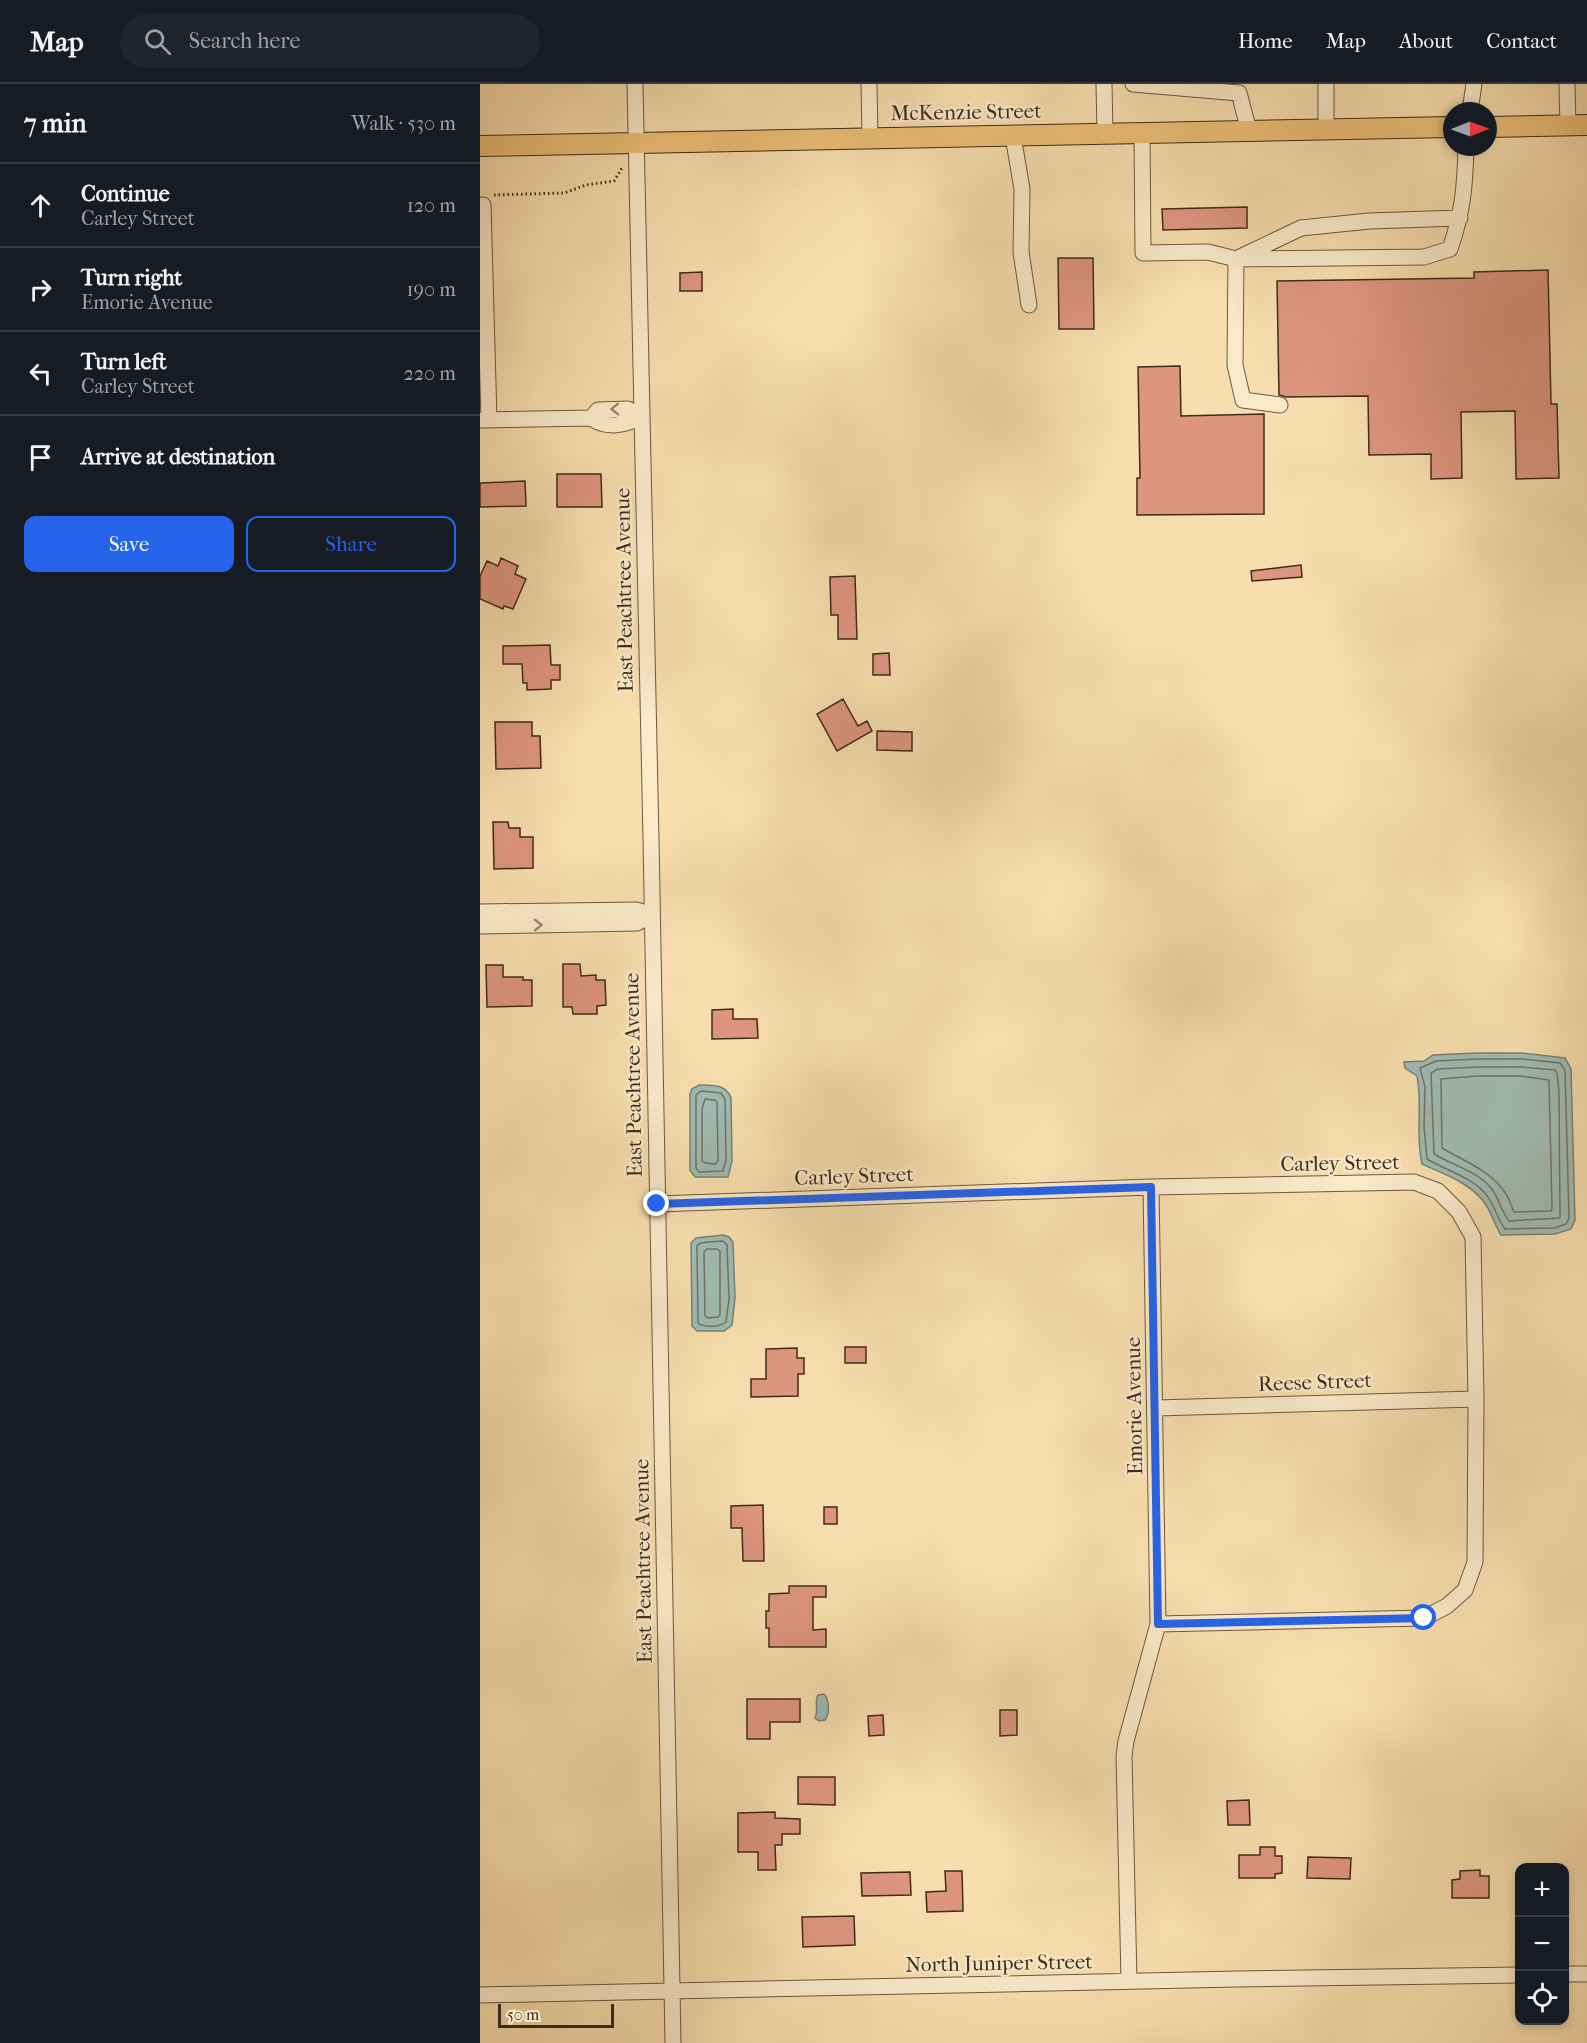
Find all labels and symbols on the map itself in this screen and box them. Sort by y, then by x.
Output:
street label: McKenzie Street [890,99,1042,125]
north arrow [1443,102,1497,156]
one-way arrow [611,403,620,416]
street label: East Peachtree Avenue [610,487,638,693]
one-way arrow [534,918,543,931]
street label: East Peachtree Avenue [619,972,647,1178]
street label: Carley Street [1280,1150,1400,1176]
street label: Carley Street [794,1162,915,1190]
route end [643,1190,669,1216]
street label: Emorie Avenue [1121,1337,1147,1475]
street label: Reese Street [1258,1368,1373,1396]
street label: East Peachtree Avenue [629,1458,657,1664]
route start [1410,1604,1436,1630]
street label: North Juniper Street [905,1949,1093,1977]
scale bar [498,2001,614,2028]

